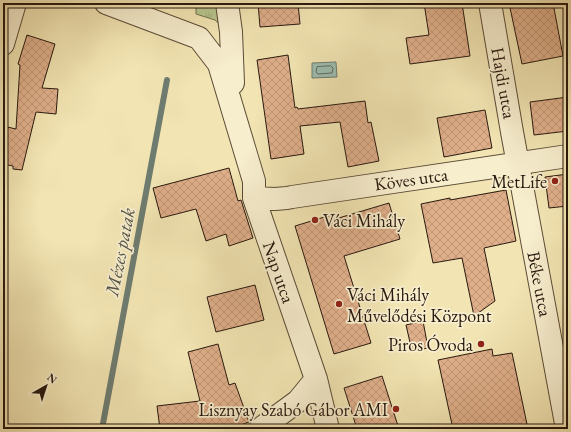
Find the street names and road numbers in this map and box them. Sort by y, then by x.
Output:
street label: Hajdi utca [486,45,522,121]
street label: Köves utca [373,162,450,196]
street label: Nap utca [258,238,301,307]
street label: Béke utca [522,249,558,319]

